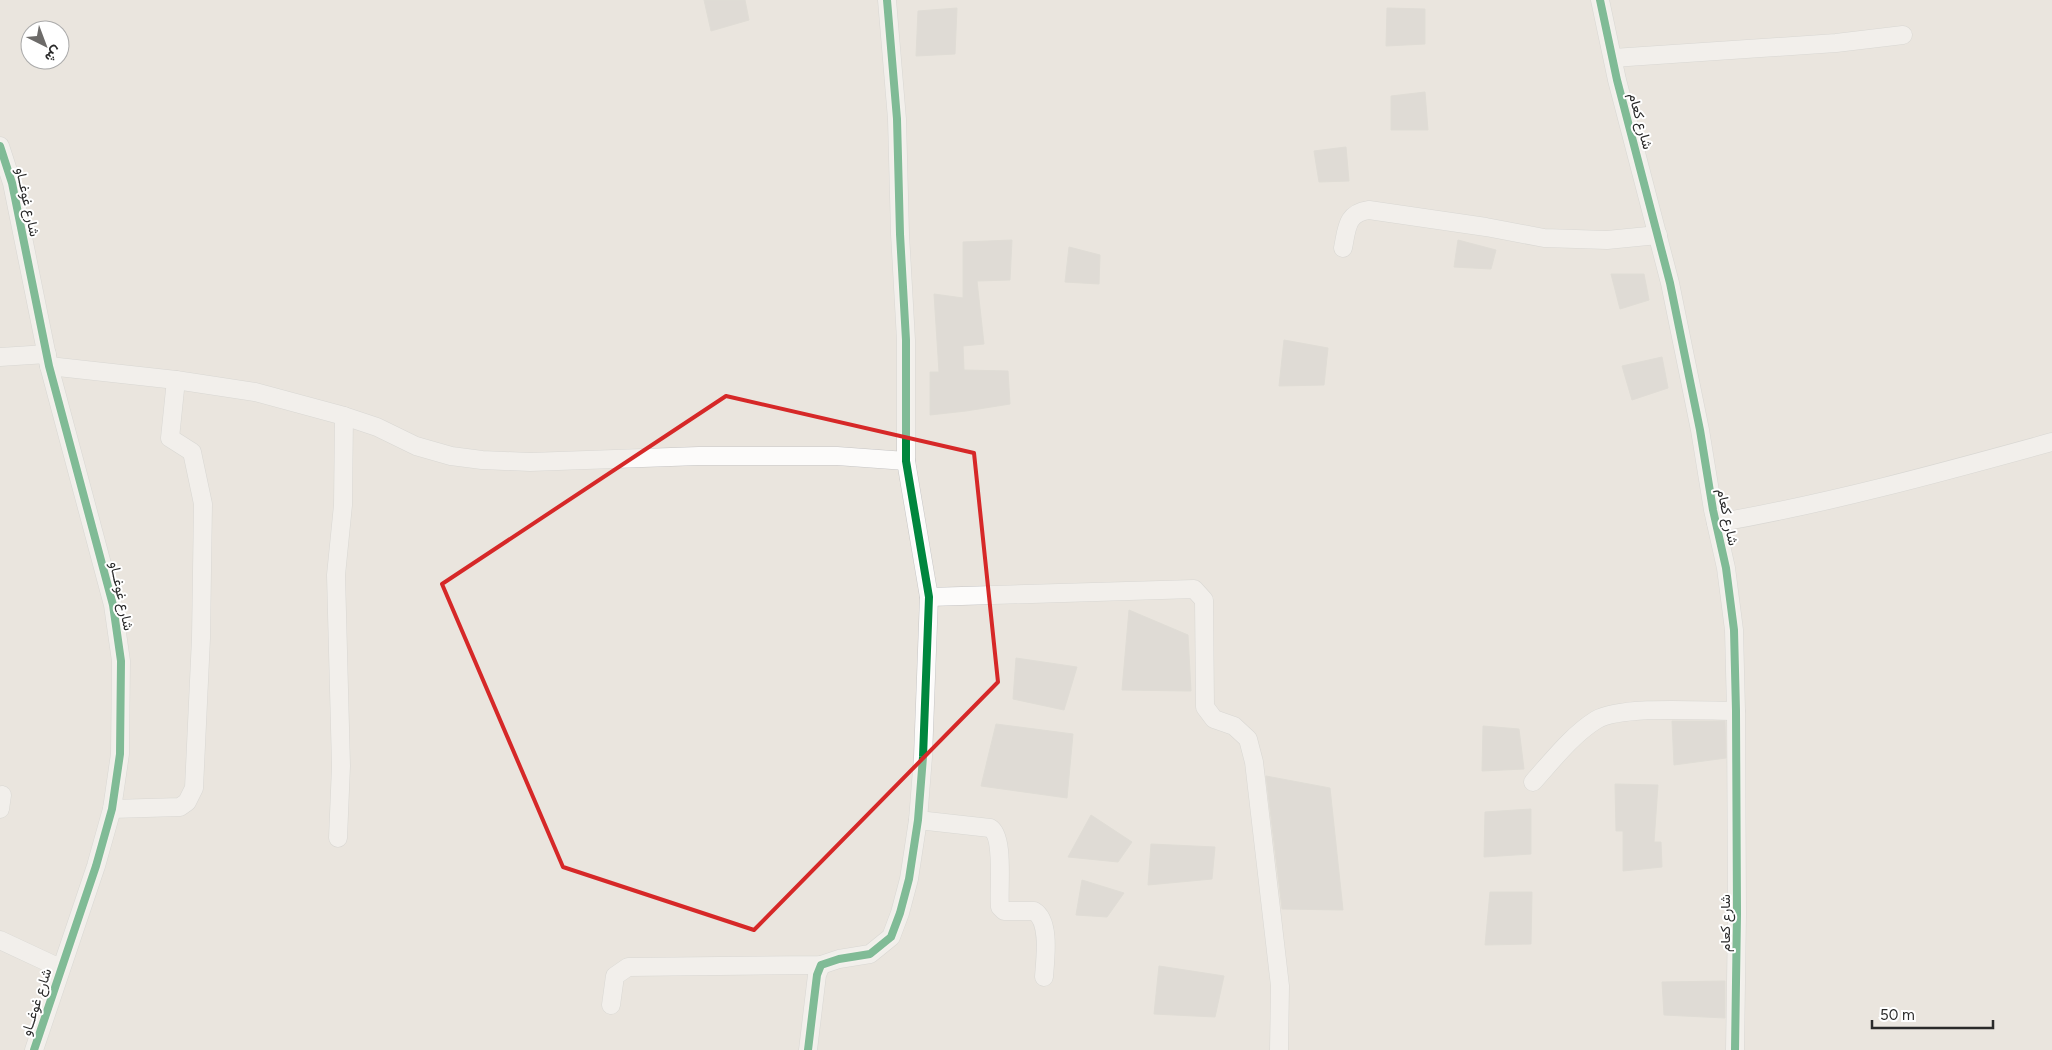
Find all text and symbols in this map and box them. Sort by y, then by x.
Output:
north arrow [20,20,70,70]
text: ش [41,42,65,66]
street label: شارع كعام [1623,91,1656,152]
street label: شارع غوغــاو [10,166,43,239]
street label: شارع كعام [1711,487,1742,548]
street label: شارع غوغــاو [104,560,137,633]
street label: شارع كعام [1717,894,1736,952]
street label: شارع غوغــاو [18,966,57,1039]
scale bar [1872,998,1993,1030]
text: 50 m [1880,1006,1915,1024]

